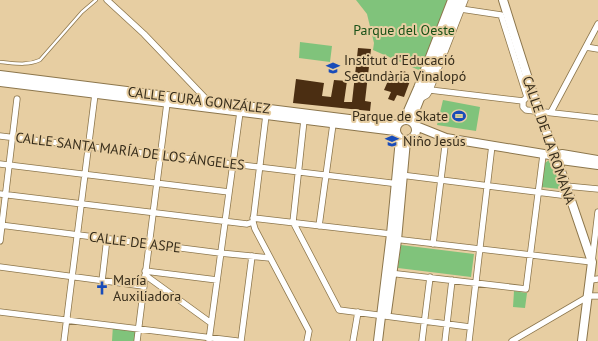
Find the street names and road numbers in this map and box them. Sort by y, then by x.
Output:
street label: CALLE DE LA ROMANA [519,73,580,207]
street label: CALLE CURA GONZÁLEZ [127,82,272,118]
street label: CALLE SANTA MARÍA DE LOS ÁNGELES [14,128,246,174]
street label: CALLE DE ASPE [88,227,182,257]

